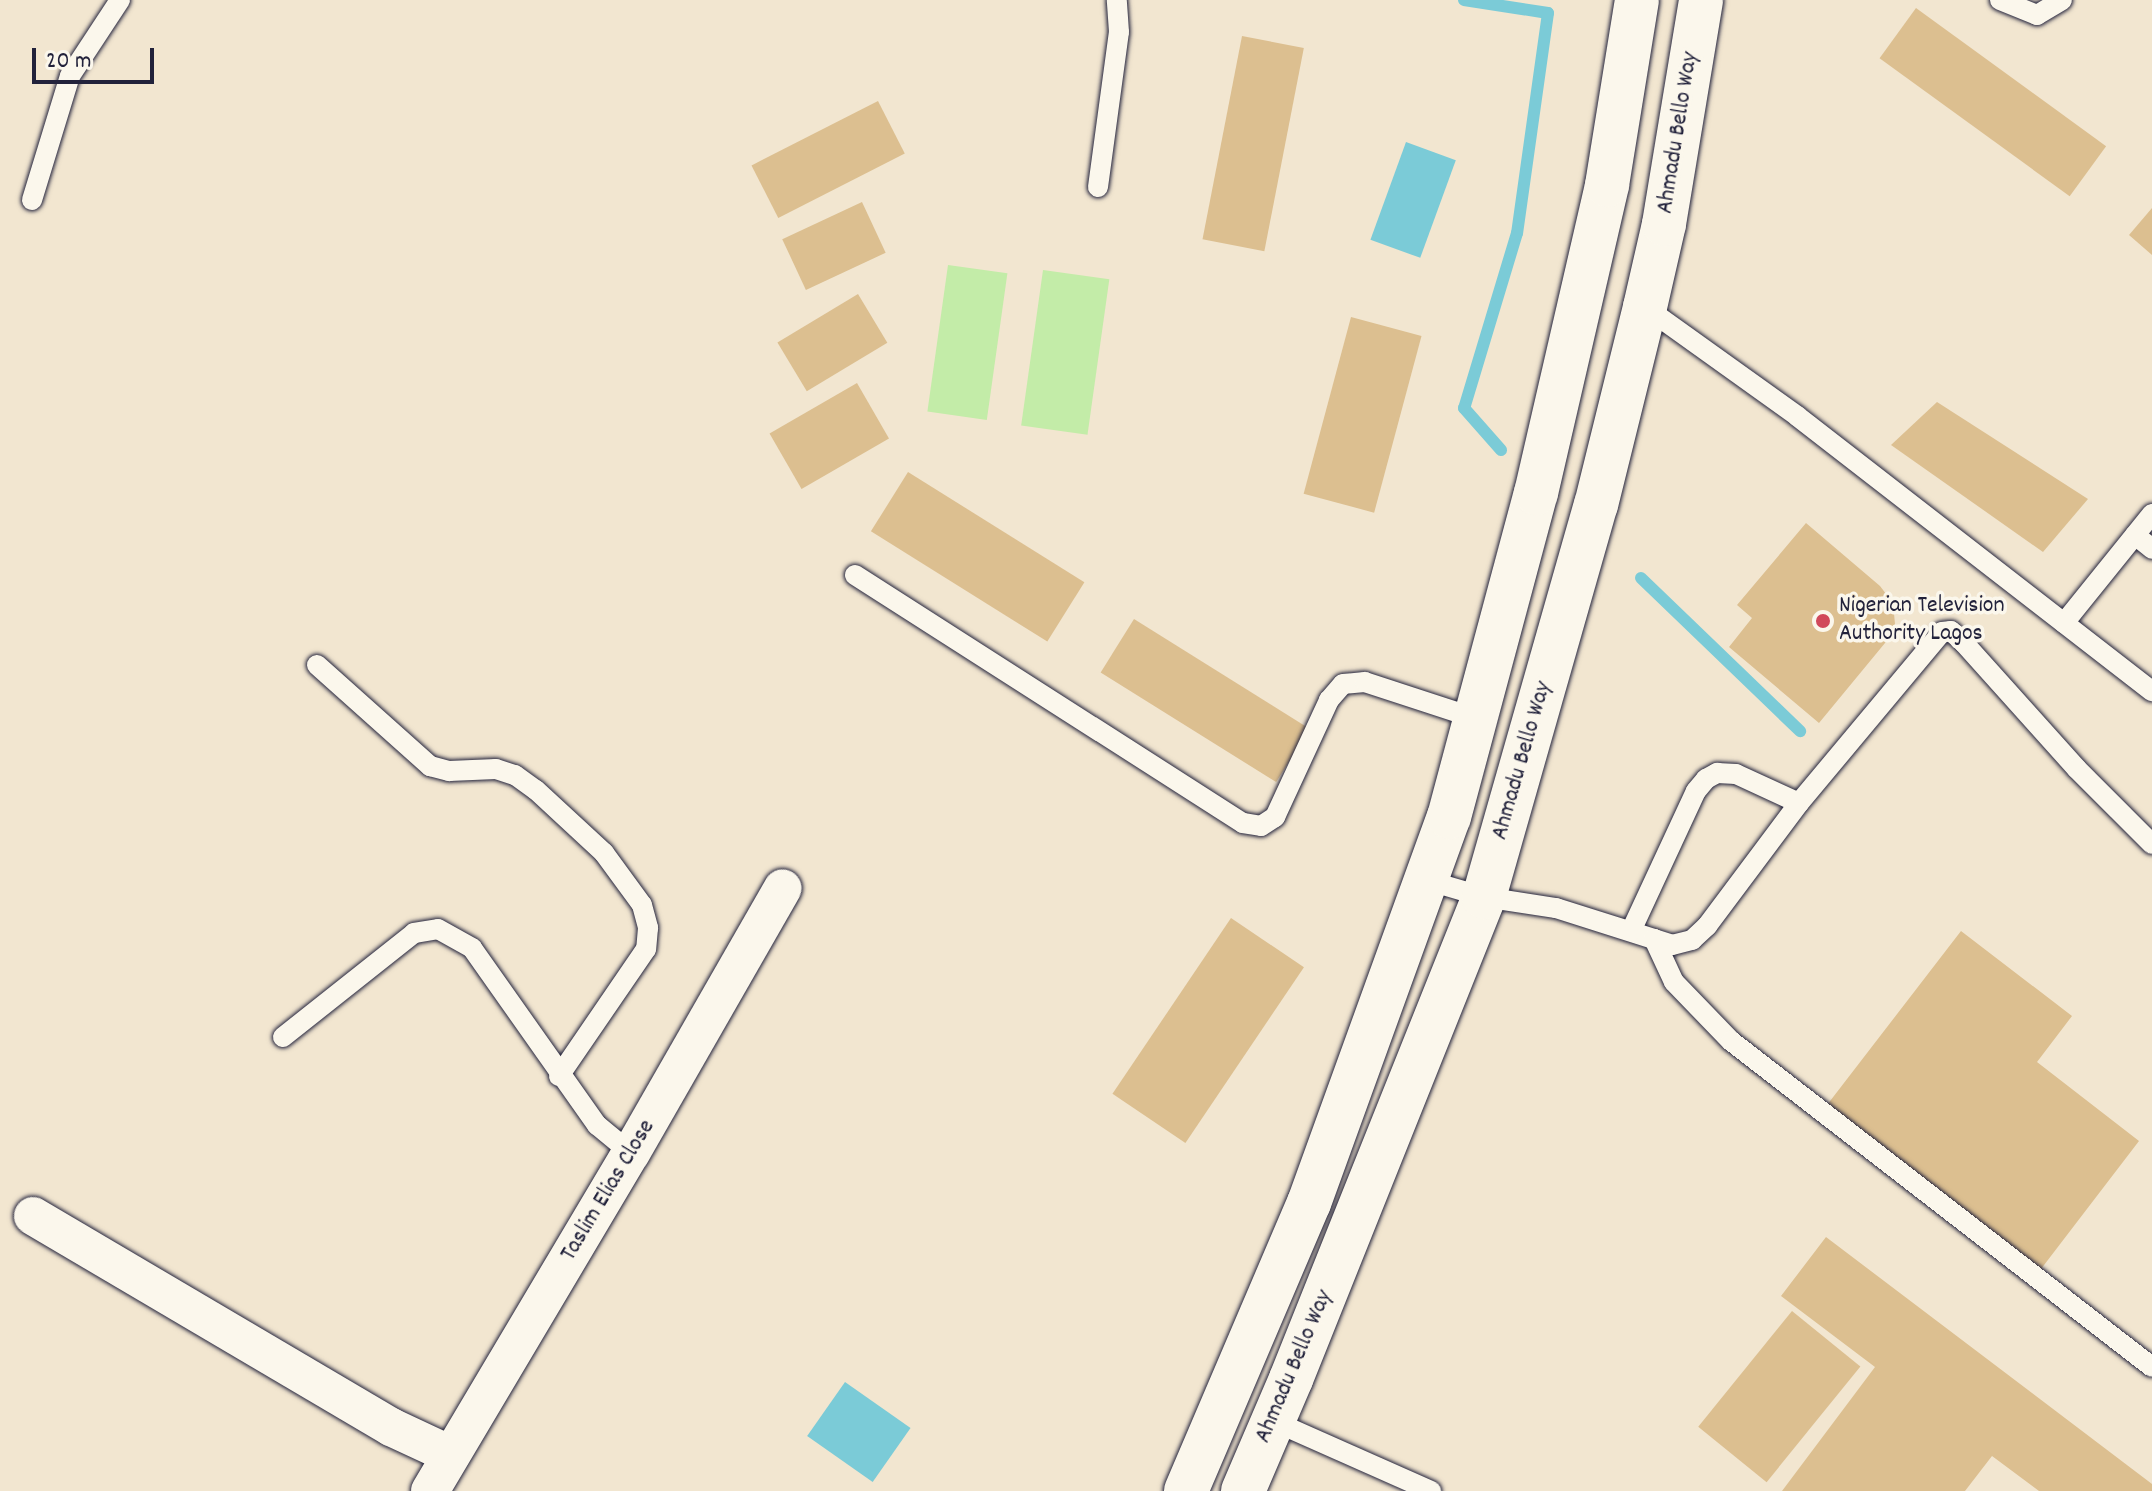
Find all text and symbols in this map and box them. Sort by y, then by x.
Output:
scale bar [36,32,158,82]
text: 20 m [46,45,92,79]
street label: Ahmadu Bello Way [1652,50,1706,216]
place label: Nigerian Television Authority Lagos [1839,593,2005,649]
marker: Nigerian Television Authority Lagos [1814,612,1832,630]
street label: Ahmadu Bello Way [1487,679,1559,843]
street label: Taslim Elias Close [556,1115,662,1267]
street label: Ahmadu Bello Way [1250,1286,1340,1448]

